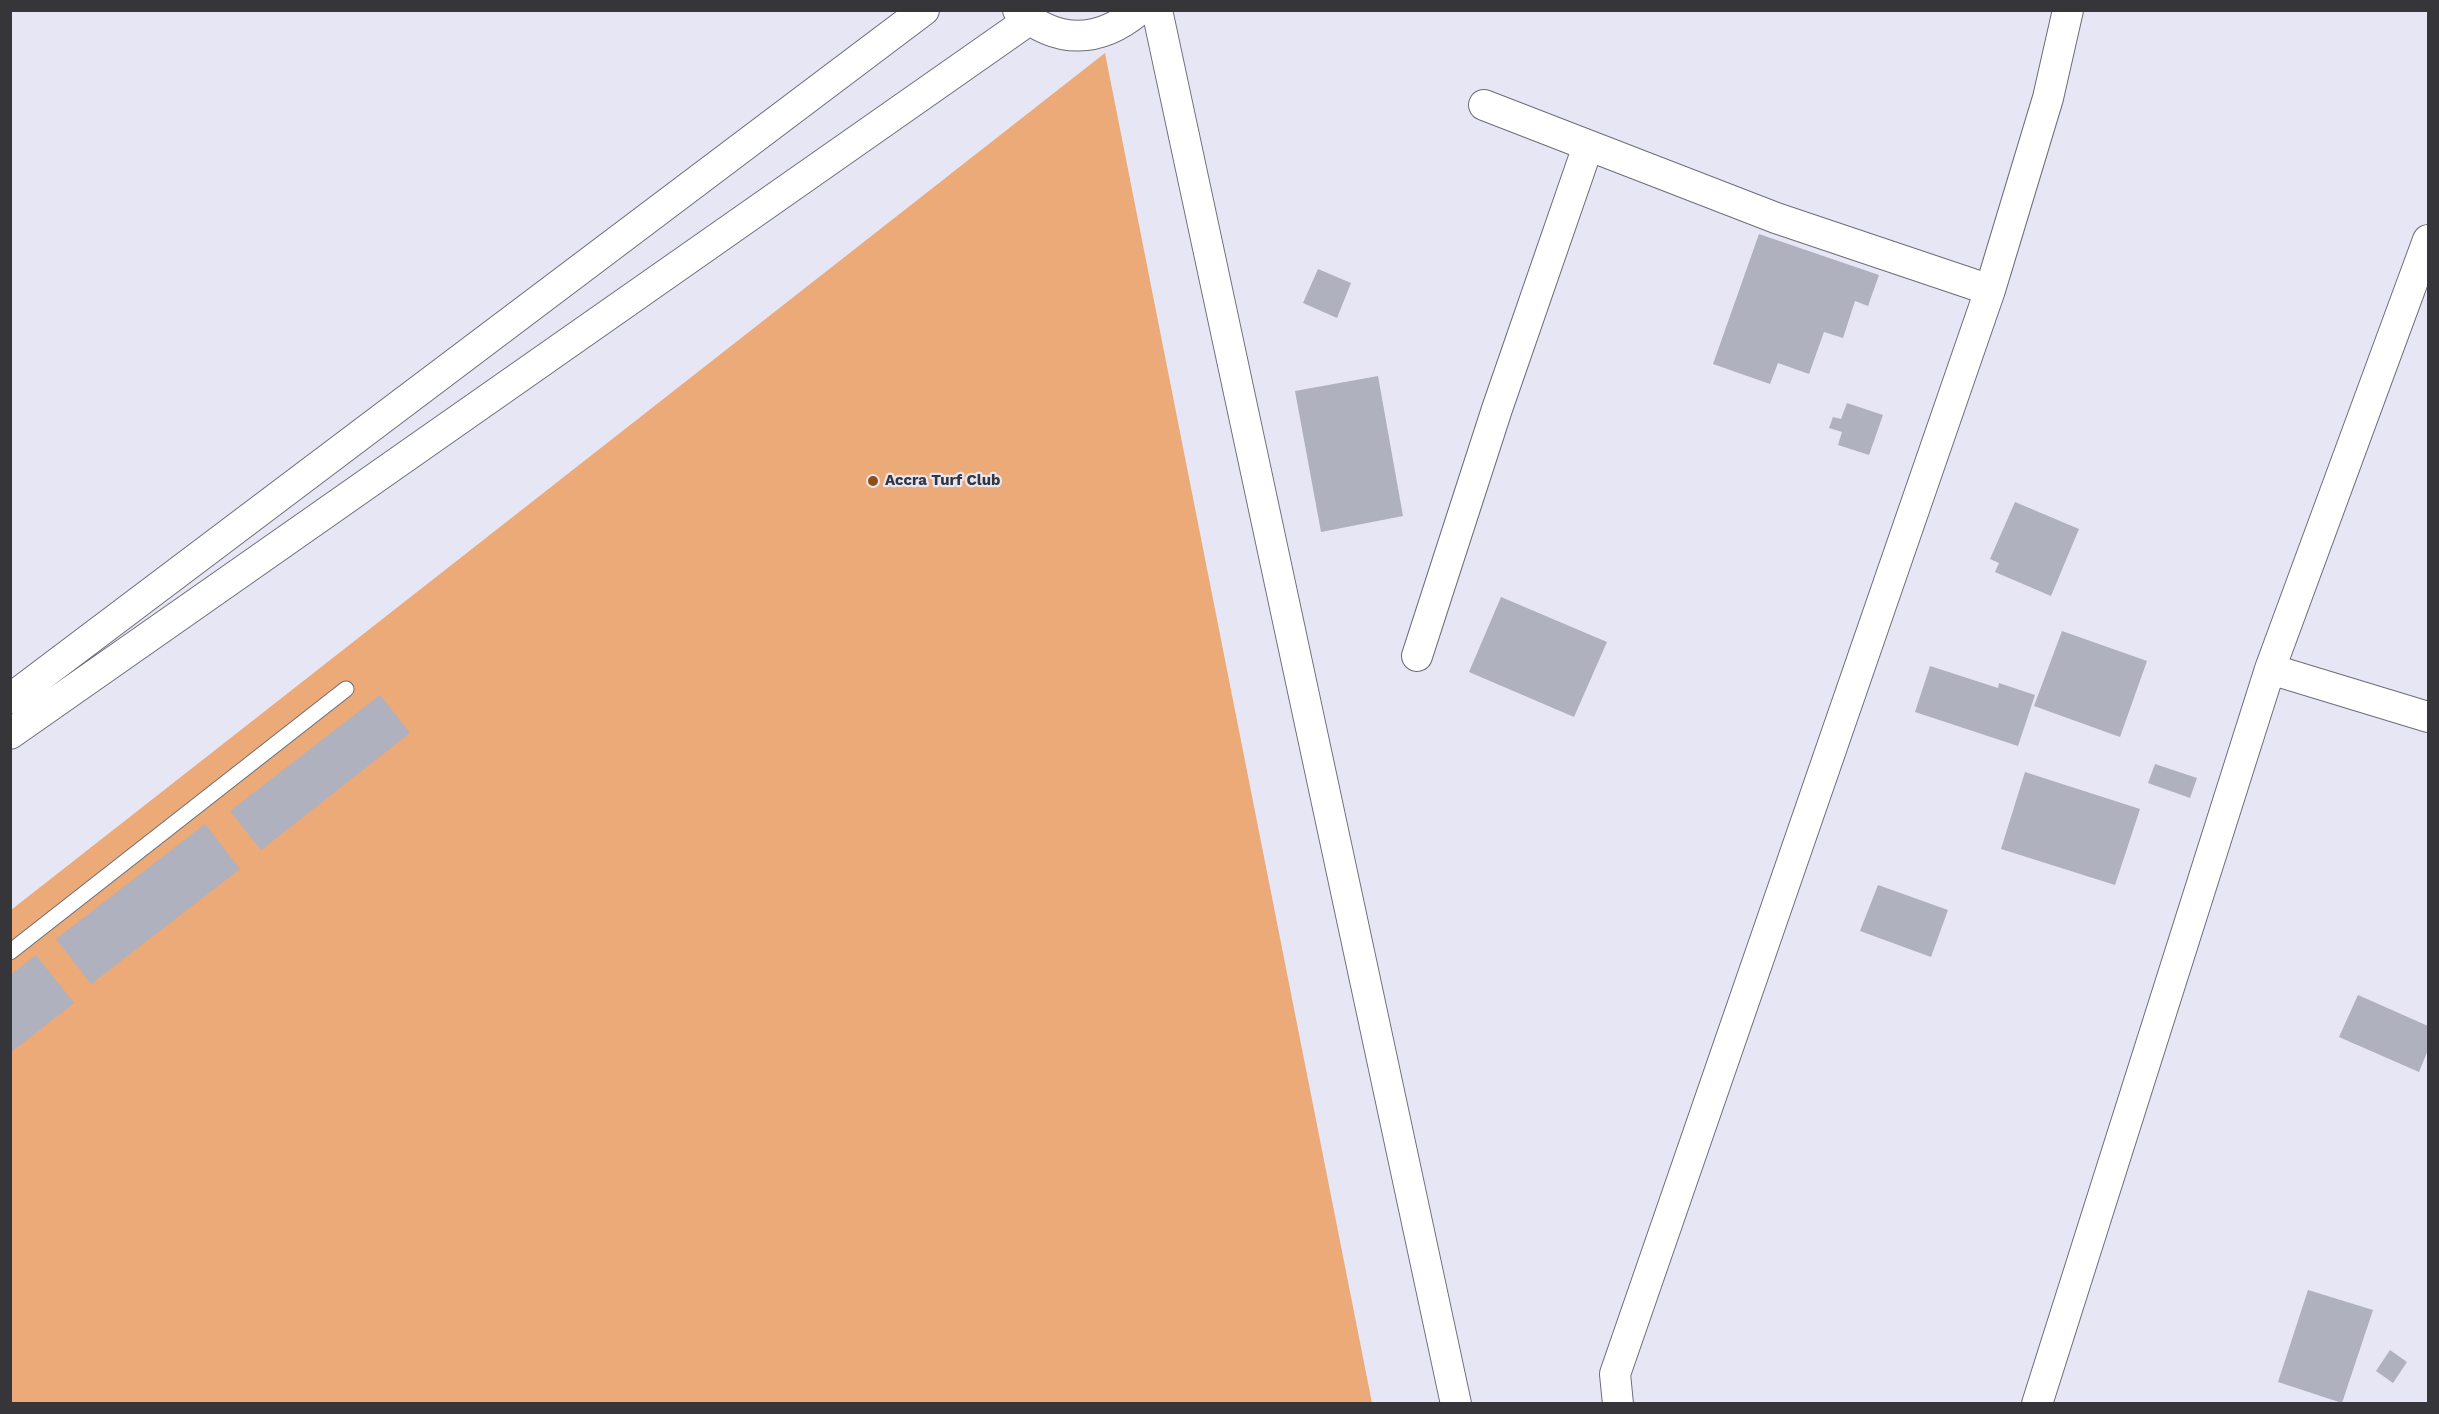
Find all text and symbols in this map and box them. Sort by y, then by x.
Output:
place label: Accra Turf Club [885,472,1000,490]
marker: Accra Turf Club [866,474,880,488]

